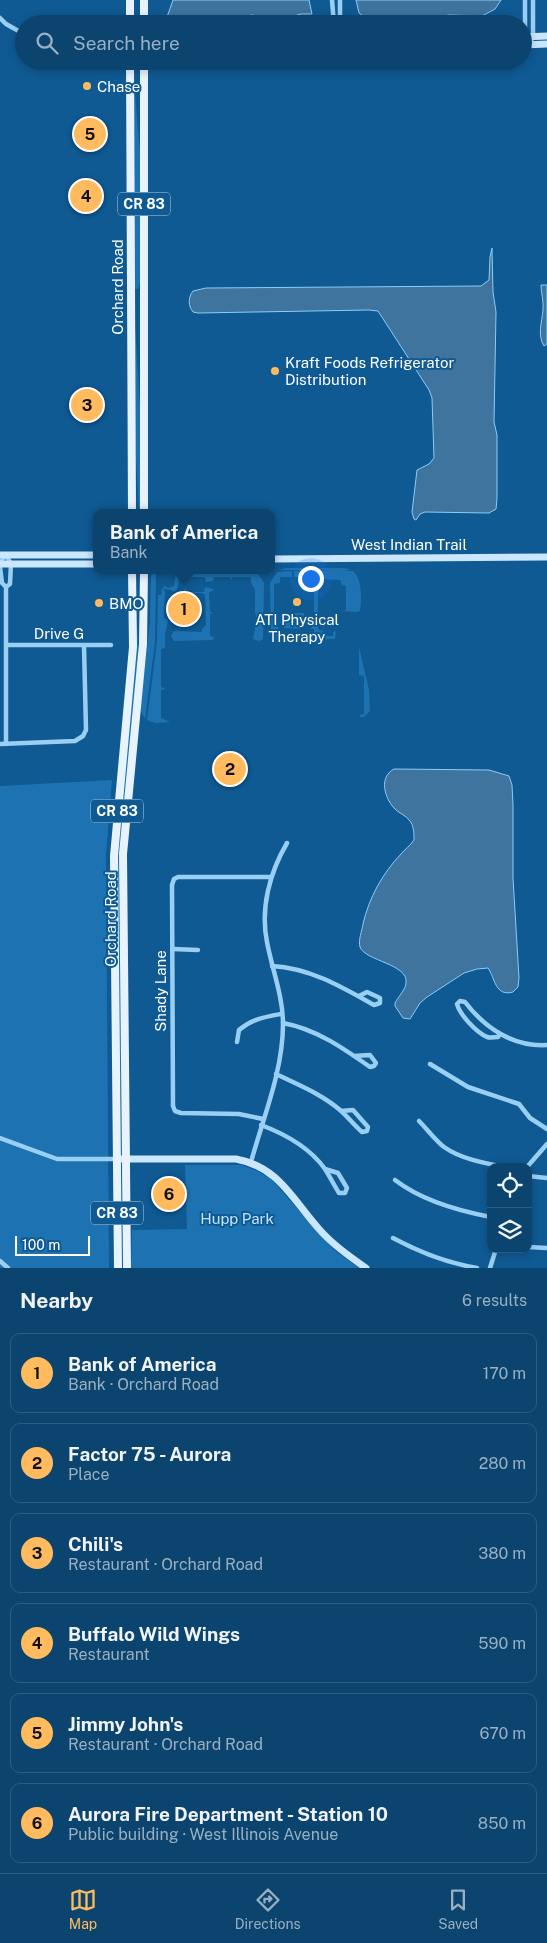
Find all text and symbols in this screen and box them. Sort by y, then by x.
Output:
search box [15,15,532,70]
icon: search [33,29,61,57]
text: Search here [73,32,180,54]
place label: Chase [97,78,140,95]
marker: Chase [81,80,93,92]
pin: 5 [74,115,106,153]
pin: 4 [70,177,102,215]
road number: CR 83 [118,192,170,215]
street label: Orchard Road [109,239,126,335]
place label: Kraft Foods Refrigerator Distribution [285,354,454,388]
marker: Kraft Foods Refrigerator Distribution [269,365,281,377]
pin: 3 [71,386,103,424]
popup [93,509,275,574]
text: Bank of America [110,521,258,543]
street label: West Indian Trail [351,536,467,553]
text: Bank [110,543,148,562]
your location [298,566,324,592]
pin: 1 [168,590,200,628]
place label: BMO [109,595,143,612]
marker: ATI Physical Therapy [291,596,303,608]
marker: BMO [93,597,105,609]
place label: ATI Physical Therapy [255,611,339,645]
street label: Drive G [34,625,84,642]
pin: 2 [214,750,246,788]
road number: CR 83 [91,799,143,822]
street label: Orchard Road [102,871,119,967]
street label: Shady Lane [152,950,169,1032]
map controls [487,1163,532,1253]
button: locate [487,1163,532,1208]
pin: 6 [153,1175,185,1213]
road number: CR 83 [91,1202,143,1224]
button: layers [487,1208,532,1253]
park label: Hupp Park [200,1210,274,1227]
scale bar [15,1233,90,1256]
text: 100 m [22,1237,60,1253]
text: Nearby [20,1288,93,1313]
text: 6 results [462,1291,527,1310]
text: Bank of America [68,1353,216,1375]
text: 1 [34,1364,40,1383]
text: 170 m [483,1364,526,1383]
text: Bank · Orchard Road [68,1375,219,1394]
text: Factor 75 - Aurora [68,1443,231,1465]
text: 2 [32,1454,42,1473]
text: 280 m [479,1454,526,1473]
text: Place [68,1465,110,1484]
text: Chili's [68,1533,123,1555]
text: 3 [32,1544,42,1563]
text: 380 m [478,1544,526,1563]
text: Restaurant · Orchard Road [68,1555,263,1574]
text: Buffalo Wild Wings [68,1623,240,1645]
text: 4 [32,1634,42,1653]
text: 590 m [478,1634,526,1653]
text: Restaurant [68,1645,150,1664]
text: Jimmy John's [68,1713,183,1735]
text: 5 [32,1724,42,1743]
text: 670 m [480,1724,526,1743]
text: Restaurant · Orchard Road [68,1735,263,1754]
text: Aurora Fire Department - Station 10 [68,1803,388,1825]
text: 6 [32,1814,42,1833]
text: 850 m [478,1814,526,1833]
text: Public building · West Illinois Avenue [68,1825,338,1844]
tab: Map [69,1886,97,1932]
tab: Directions [235,1886,301,1932]
tab: Saved [438,1886,478,1932]

